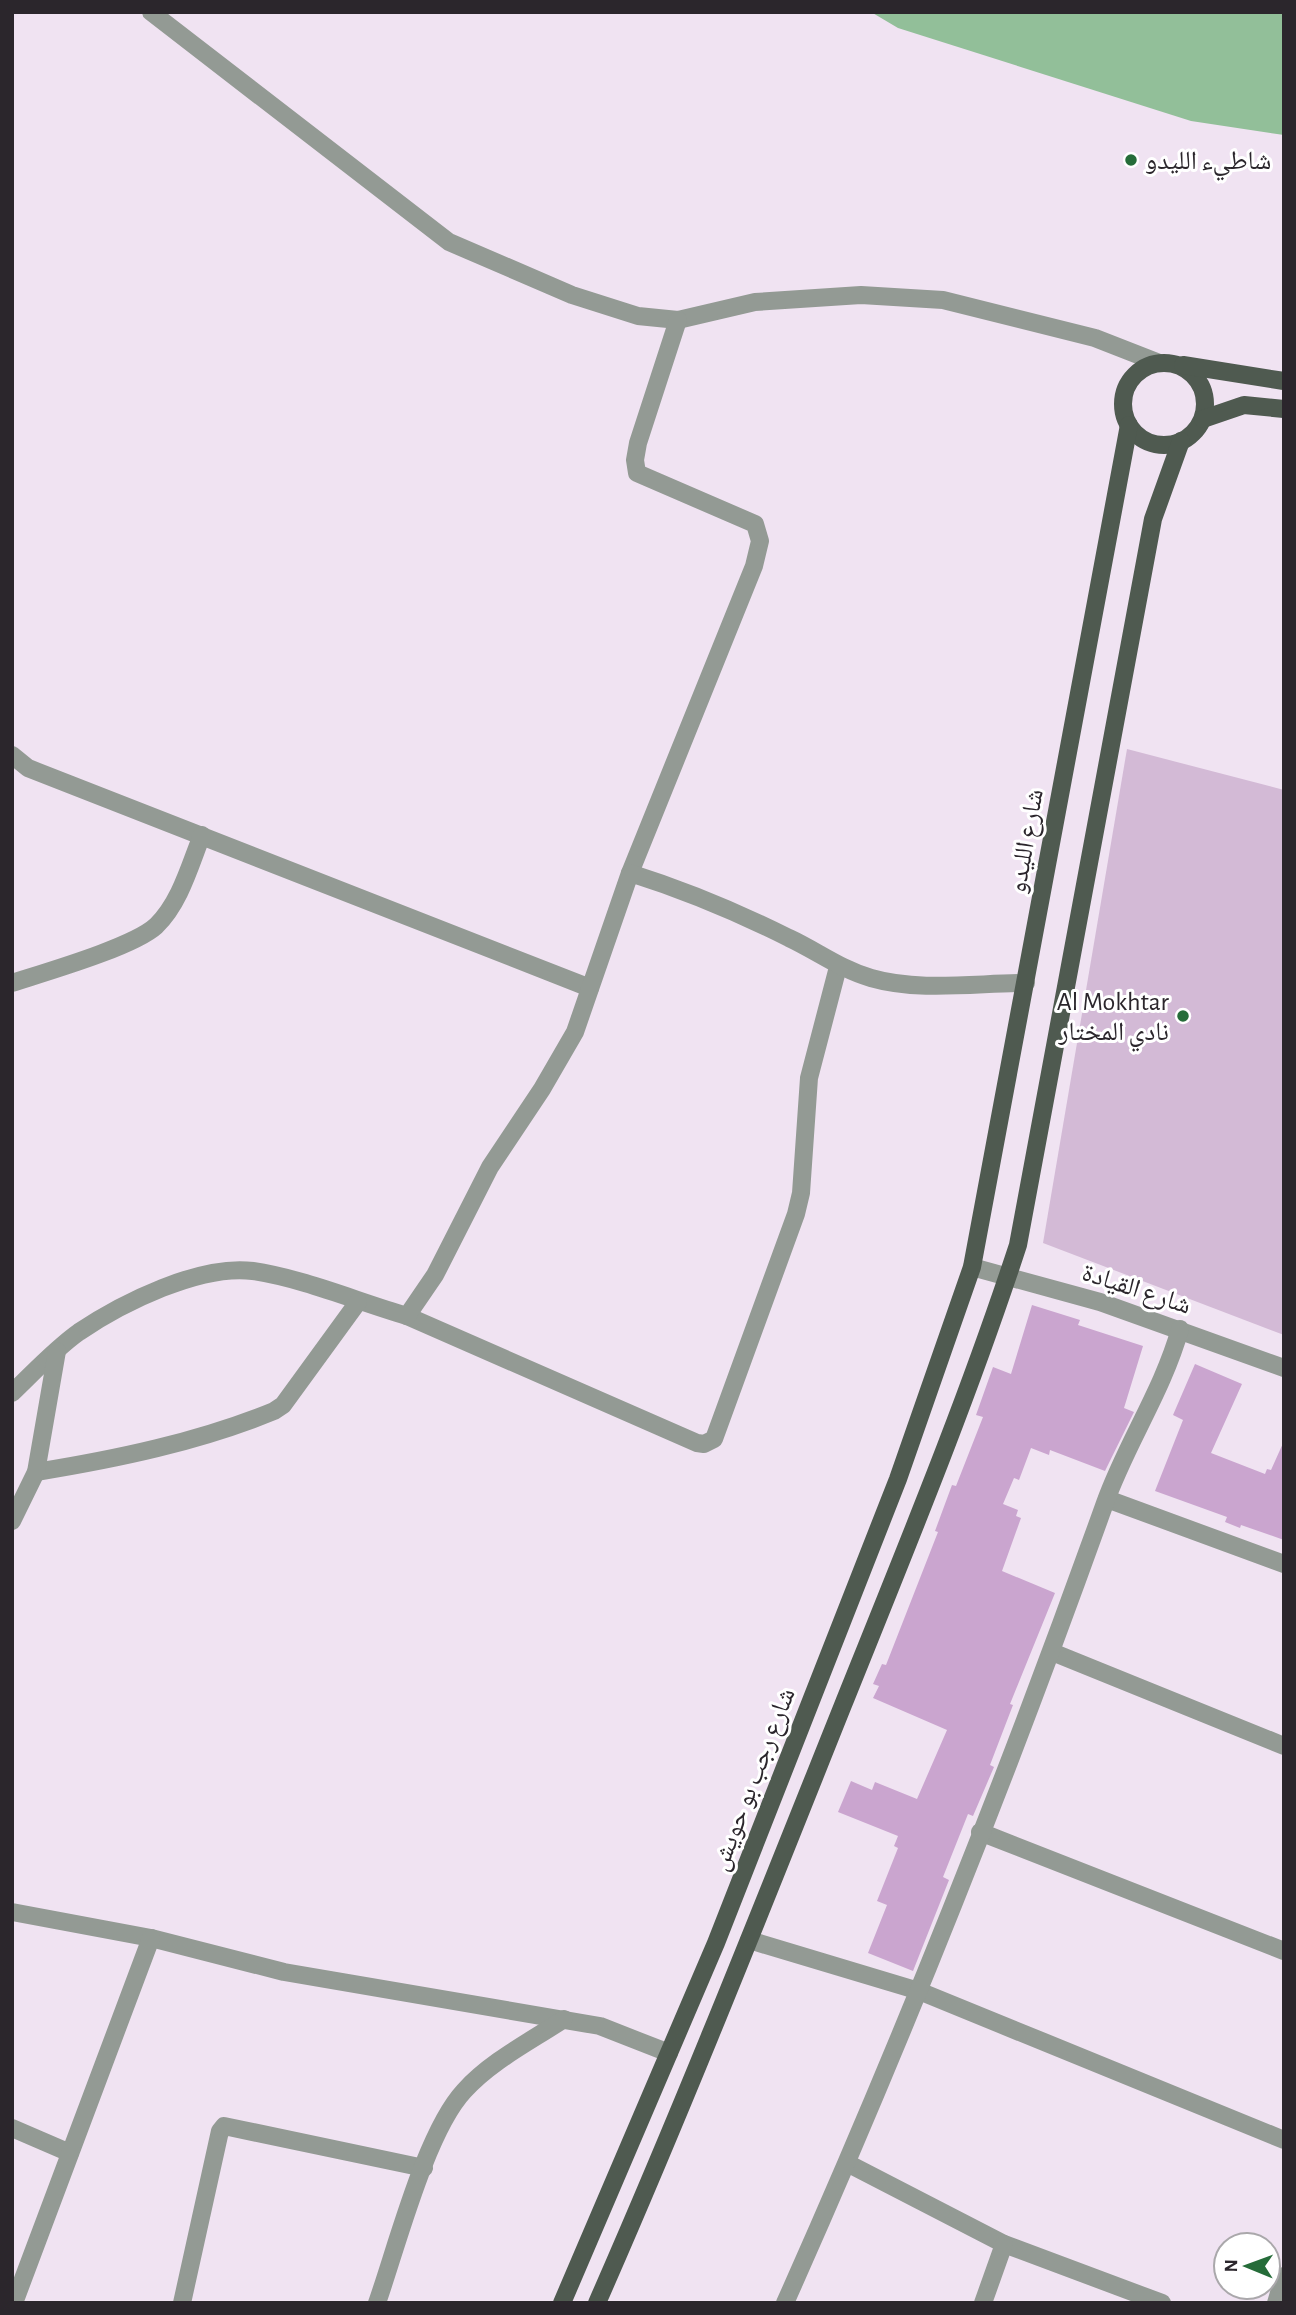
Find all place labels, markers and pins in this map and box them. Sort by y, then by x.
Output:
place label: شاطيء الليدو [1145,148,1271,181]
marker: شاطيء الليدو [1123,152,1139,168]
place label: Al Mokhtar نادي المختار [1057,989,1170,1052]
marker: Al Mokhtar نادي المختار [1175,1008,1191,1024]

